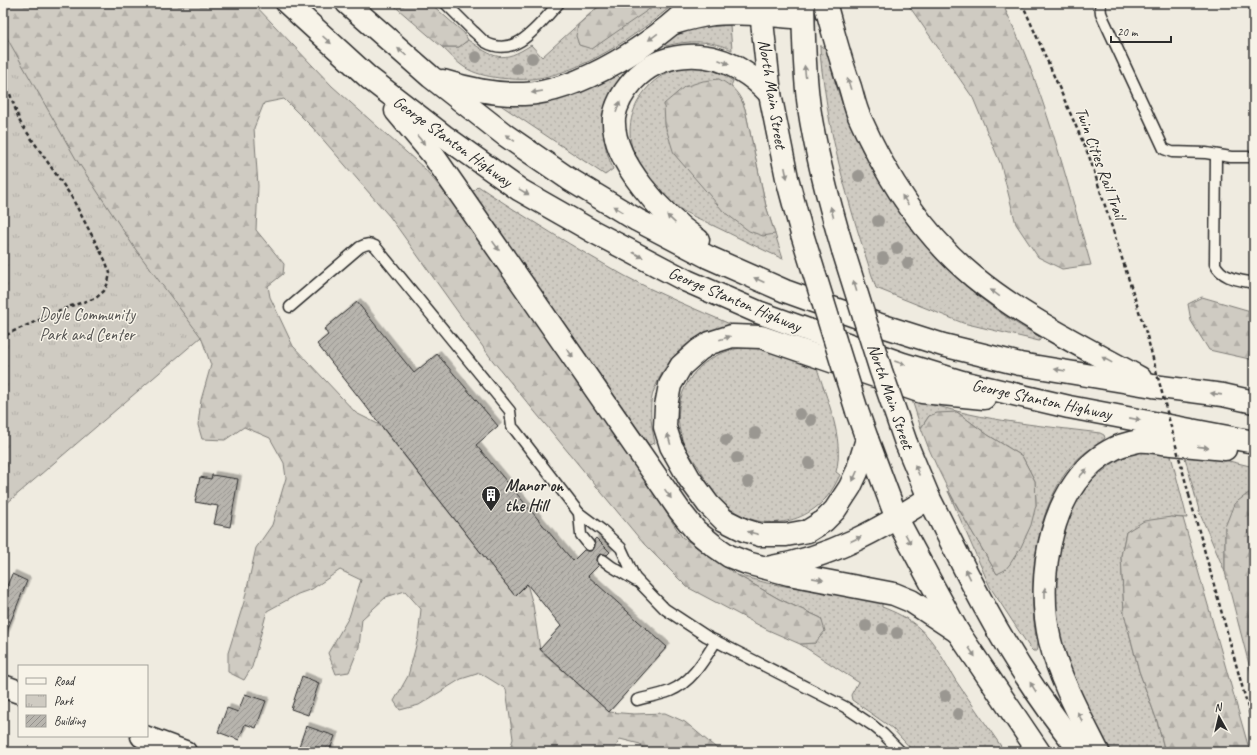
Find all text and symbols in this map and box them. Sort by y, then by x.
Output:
scale bar [1111,18,1171,44]
text: 20 m [1117,24,1139,40]
one-way arrow [648,33,659,41]
one-way arrow [322,35,332,44]
street label: North Main Street [754,38,792,152]
one-way arrow [396,47,407,56]
one-way arrow [718,60,730,66]
one-way arrow [802,65,808,77]
one-way arrow [845,78,851,90]
one-way arrow [531,89,543,95]
street label: George Stanton Highway [389,91,517,192]
one-way arrow [615,101,621,113]
street label: Twin Cities Rail Trail [1071,104,1132,225]
one-way arrow [416,134,425,145]
one-way arrow [504,134,515,142]
one-way arrow [784,167,790,180]
one-way arrow [519,188,529,196]
one-way arrow [902,194,909,206]
one-way arrow [612,205,624,212]
one-way arrow [829,206,835,218]
one-way arrow [666,214,676,224]
one-way arrow [492,241,500,251]
one-way arrow [632,252,644,258]
street label: George Stanton Highway [665,262,805,337]
one-way arrow [754,277,765,283]
one-way arrow [851,280,857,292]
one-way arrow [990,289,1000,297]
park label: Doyle Community Park and Center [39,304,136,345]
one-way arrow [719,335,731,341]
street label: North Main Street [863,341,919,454]
one-way arrow [566,348,574,358]
one-way arrow [1101,356,1113,363]
one-way arrow [894,360,906,366]
one-way arrow [1053,367,1066,373]
street label: George Stanton Highway [970,374,1115,425]
one-way arrow [1210,391,1222,397]
one-way arrow [1129,416,1141,422]
one-way arrow [666,433,672,445]
one-way arrow [1197,444,1209,450]
one-way arrow [914,464,920,476]
one-way arrow [1079,467,1088,478]
one-way arrow [852,470,858,481]
place label: Manor on the Hill [505,475,564,516]
building icon: Manor on the Hill [480,484,502,512]
one-way arrow [664,488,672,499]
one-way arrow [746,530,758,536]
one-way arrow [904,534,911,545]
one-way arrow [851,536,862,542]
one-way arrow [964,569,971,580]
one-way arrow [812,576,824,582]
one-way arrow [1042,586,1048,599]
one-way arrow [968,647,976,658]
legend [18,665,148,737]
text: Road [54,673,76,689]
one-way arrow [1029,681,1036,693]
text: Park [54,693,75,709]
north arrow [1199,697,1239,737]
text: N [1213,699,1224,715]
one-way arrow [1077,711,1083,723]
text: Building [54,713,86,729]

